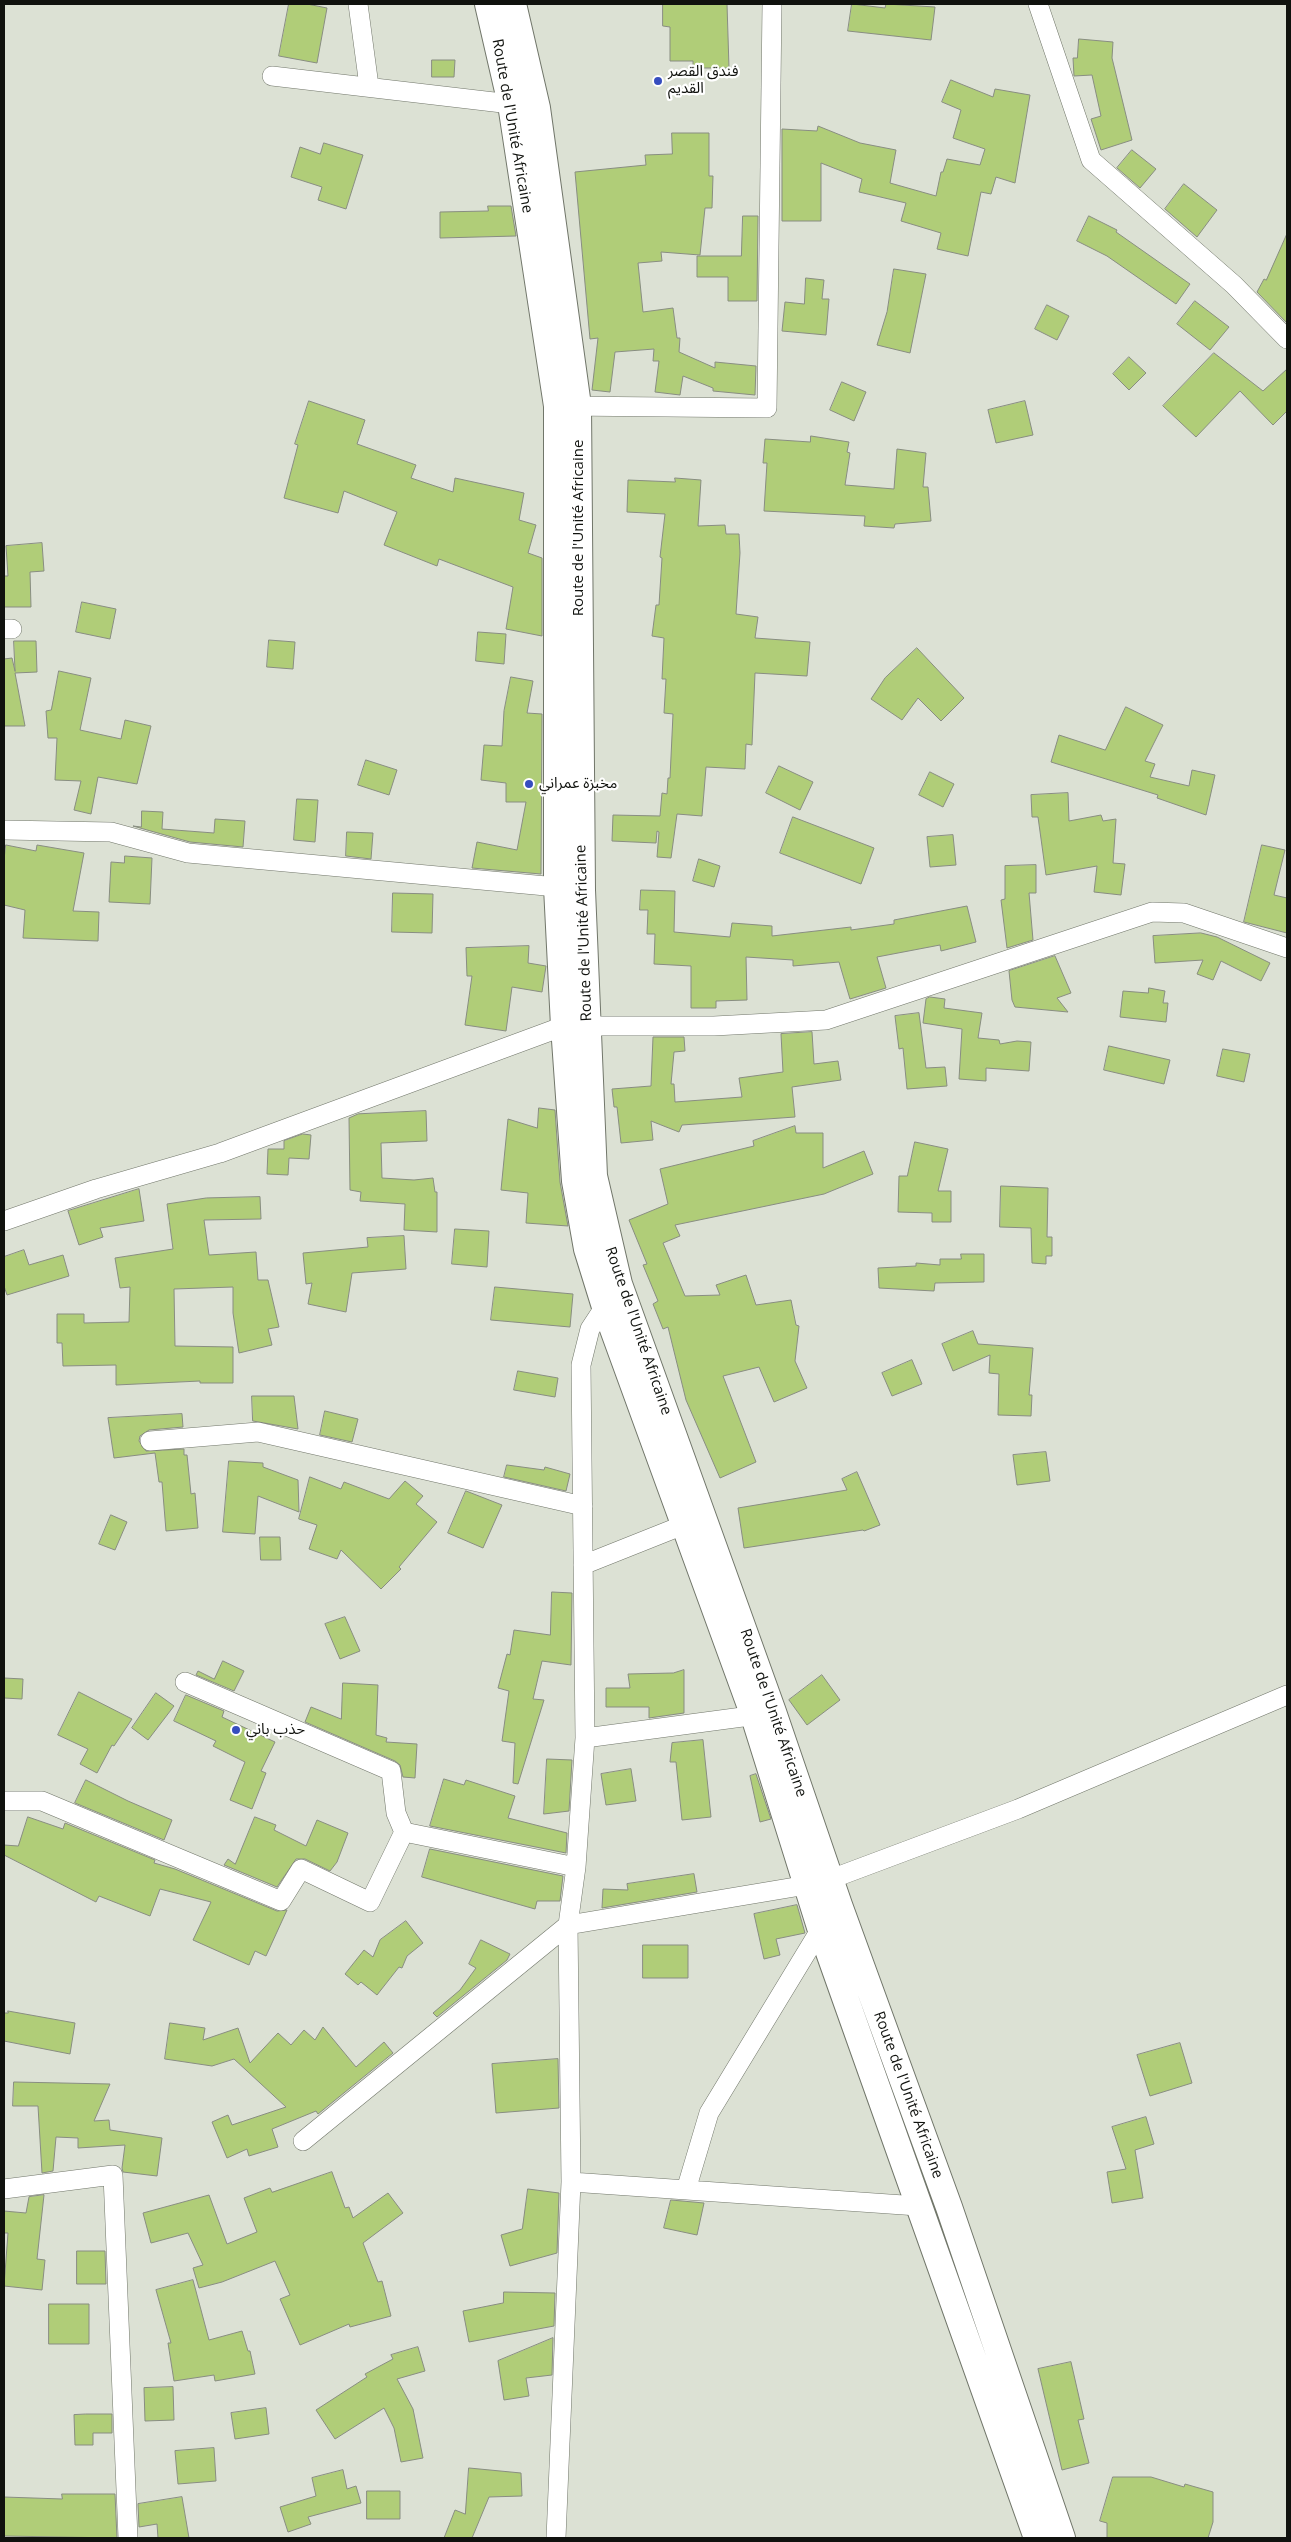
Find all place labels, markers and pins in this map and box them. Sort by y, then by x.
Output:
place label: فندق القصر القديم [668,63,738,98]
marker: فندق القصر القديم [652,75,664,87]
place label: مخبزة عمراني [539,775,617,793]
marker: مخبزة عمراني [523,778,535,790]
place label: حذب باني [246,1721,305,1739]
marker: حذب باني [230,1724,242,1736]

